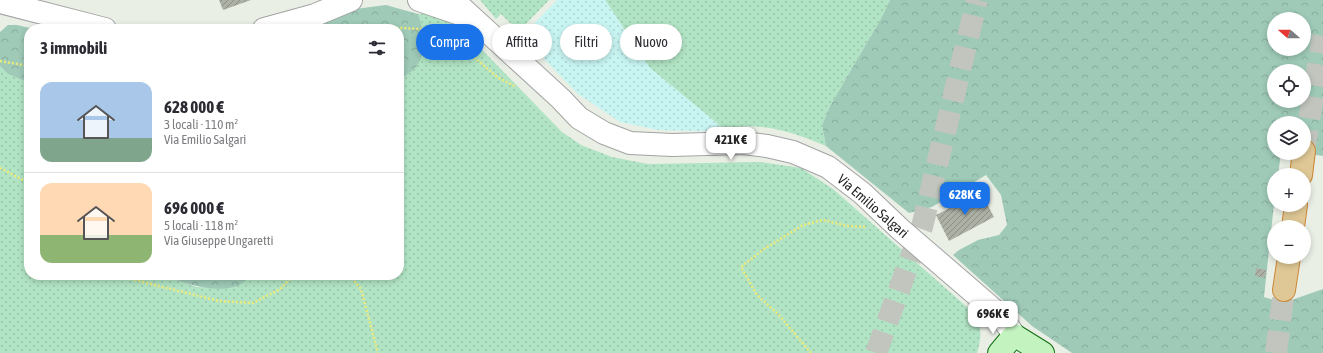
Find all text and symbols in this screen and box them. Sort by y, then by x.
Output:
north arrow [1267,12,1311,56]
map controls [1267,12,1311,264]
chip: Compra [416,24,484,60]
chip: Affitta [492,24,552,60]
chip: Filtri [560,24,612,60]
chip: Nuovo [620,24,682,60]
icon: filters [366,37,388,59]
text: 3 immobili [40,38,107,58]
button: locate [1267,64,1311,108]
text: 628 000 € [164,97,224,117]
icon: home [72,98,120,146]
button: layers [1267,116,1311,160]
text: 3 locali · 110 m² [164,117,238,132]
pin: 421K € [698,127,764,161]
text: Via Emilio Salgari [164,132,246,147]
text: 421K € [715,132,747,147]
button: + [1267,168,1311,212]
street label: Via Emilio Salgari [834,171,912,241]
pin: 628K € [932,182,998,216]
text: 628K € [949,187,981,202]
text: 696 000 € [164,198,224,218]
icon: home [72,199,120,247]
text: 5 locali · 118 m² [164,218,238,233]
button: − [1267,220,1311,264]
text: Via Giuseppe Ungaretti [164,233,273,248]
pin: 696K € [960,301,1026,335]
text: 696K € [977,306,1009,321]

